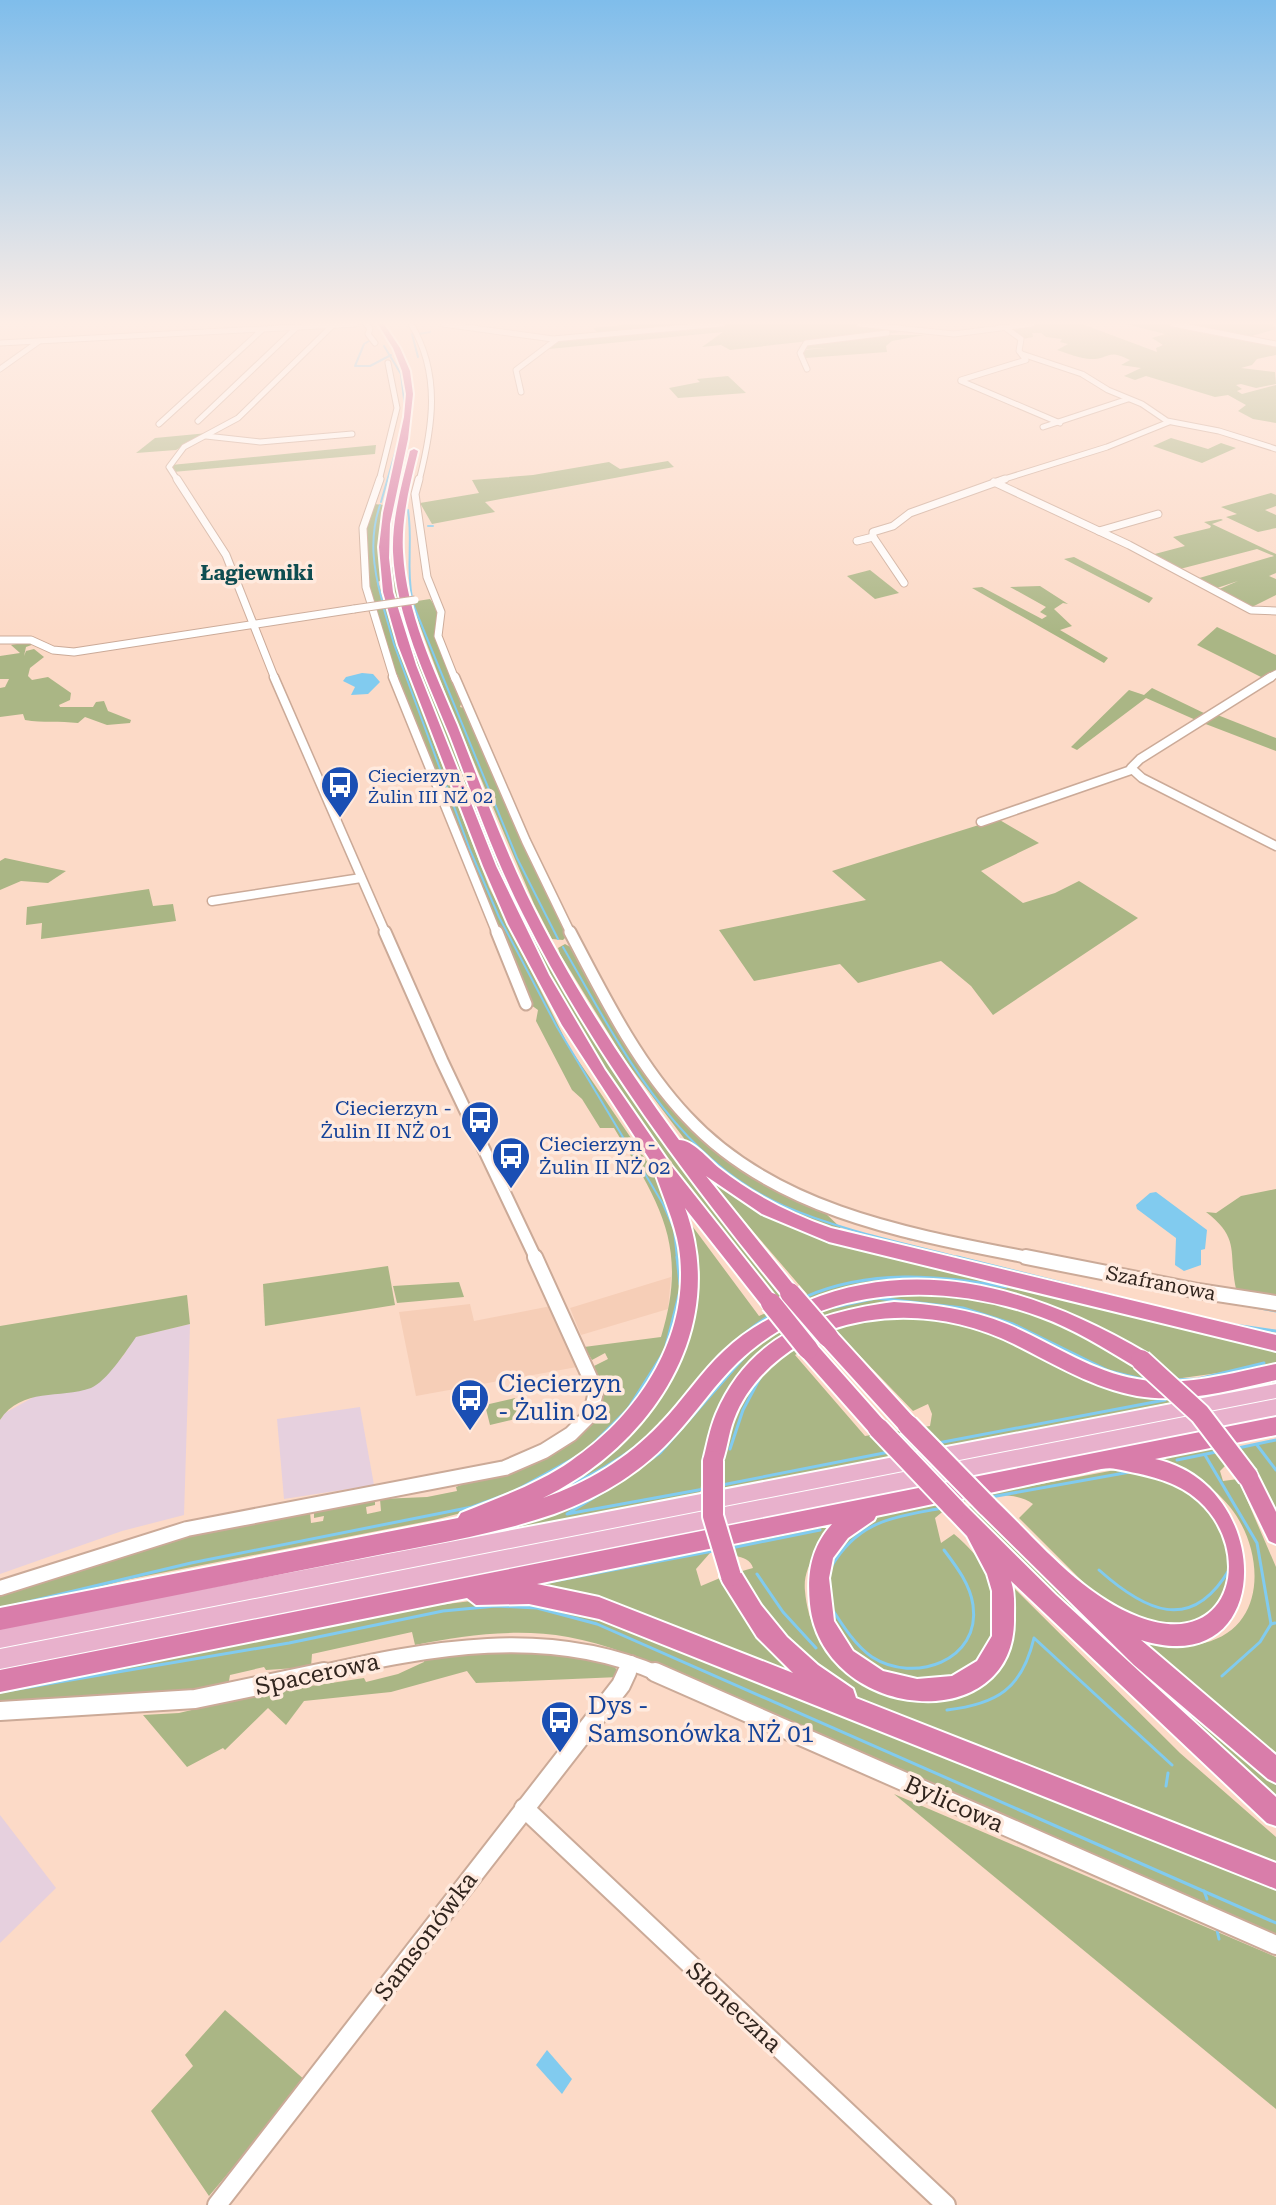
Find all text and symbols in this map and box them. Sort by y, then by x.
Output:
district label: Łagiewniki [201,561,314,585]
bus stop icon: Ciecierzyn - Żulin III NŻ 02 [319,764,361,819]
place label: Ciecierzyn - Żulin III NŻ 02 [368,765,493,807]
place label: Ciecierzyn - Żulin II NŻ 01 [321,1096,452,1143]
bus stop icon: Ciecierzyn - Żulin II NŻ 01 [459,1099,501,1154]
place label: Ciecierzyn - Żulin II NŻ 02 [539,1132,670,1179]
bus stop icon: Ciecierzyn - Żulin II NŻ 02 [490,1135,532,1190]
street label: Szafranowa [1104,1261,1218,1305]
place label: Ciecierzyn - Żulin 02 [498,1370,622,1426]
bus stop icon: Ciecierzyn - Żulin 02 [449,1377,491,1432]
street label: Spacerowa [252,1647,382,1701]
place label: Dys - Samsonówka NŻ 01 [588,1692,814,1748]
bus stop icon: Dys - Samsonówka NŻ 01 [539,1699,581,1754]
street label: Bylicowa [900,1770,1008,1838]
street label: Samsonówka [369,1866,483,2006]
street label: Słoneczna [681,1956,787,2058]

